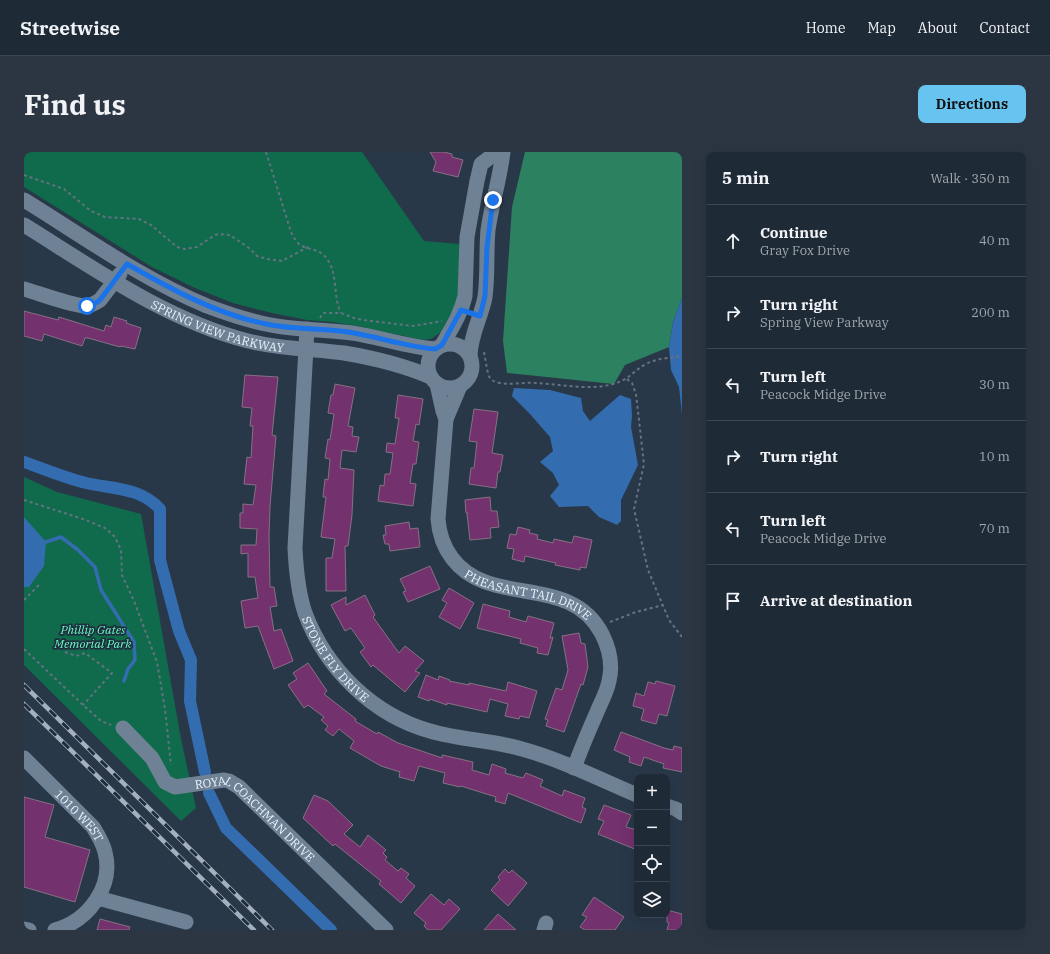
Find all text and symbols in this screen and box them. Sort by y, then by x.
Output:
text: Streetwise [20,16,120,40]
text: Home [806,19,845,37]
text: Map [867,19,896,37]
text: About [918,19,957,37]
text: Contact [979,19,1030,37]
button: Directions [918,85,1026,123]
text: Find us [24,86,126,123]
text: 5 min [722,167,770,189]
text: Walk · 350 m [931,170,1010,187]
route end [484,191,502,209]
text: Continue [760,223,827,242]
icon: ahead [722,230,744,252]
text: 40 m [979,232,1010,249]
text: Gray Fox Drive [760,242,850,259]
text: Turn right [760,295,838,314]
street label: SPRING VIEW PARKWAY [149,296,285,355]
route start [78,297,96,315]
icon: right [722,302,744,324]
text: 200 m [971,304,1010,321]
text: Spring View Parkway [760,314,889,331]
text: Turn left [760,367,826,386]
icon: left [722,374,744,396]
text: 30 m [979,376,1010,393]
text: Peacock Midge Drive [760,386,887,403]
icon: right [722,446,744,468]
text: Turn right [760,447,838,466]
text: 10 m [979,448,1010,465]
text: Turn left [760,511,826,530]
icon: left [722,518,744,540]
text: 70 m [979,520,1010,537]
text: Peacock Midge Drive [760,530,887,547]
street label: PHEASANT TAIL DRIVE [462,566,595,623]
icon: arrive [722,590,744,612]
text: Arrive at destination [760,591,912,610]
street label: STONE FLY DRIVE [299,614,372,705]
park label: Phillip Gates Memorial Park [53,622,132,651]
street label: ROYAL COACHMAN DRIVE [194,772,318,864]
map controls [634,774,670,918]
button: + [634,774,670,810]
street label: 1010 WEST [52,786,107,844]
button: − [634,810,670,846]
button: locate [634,846,670,882]
button: layers [634,882,670,918]

